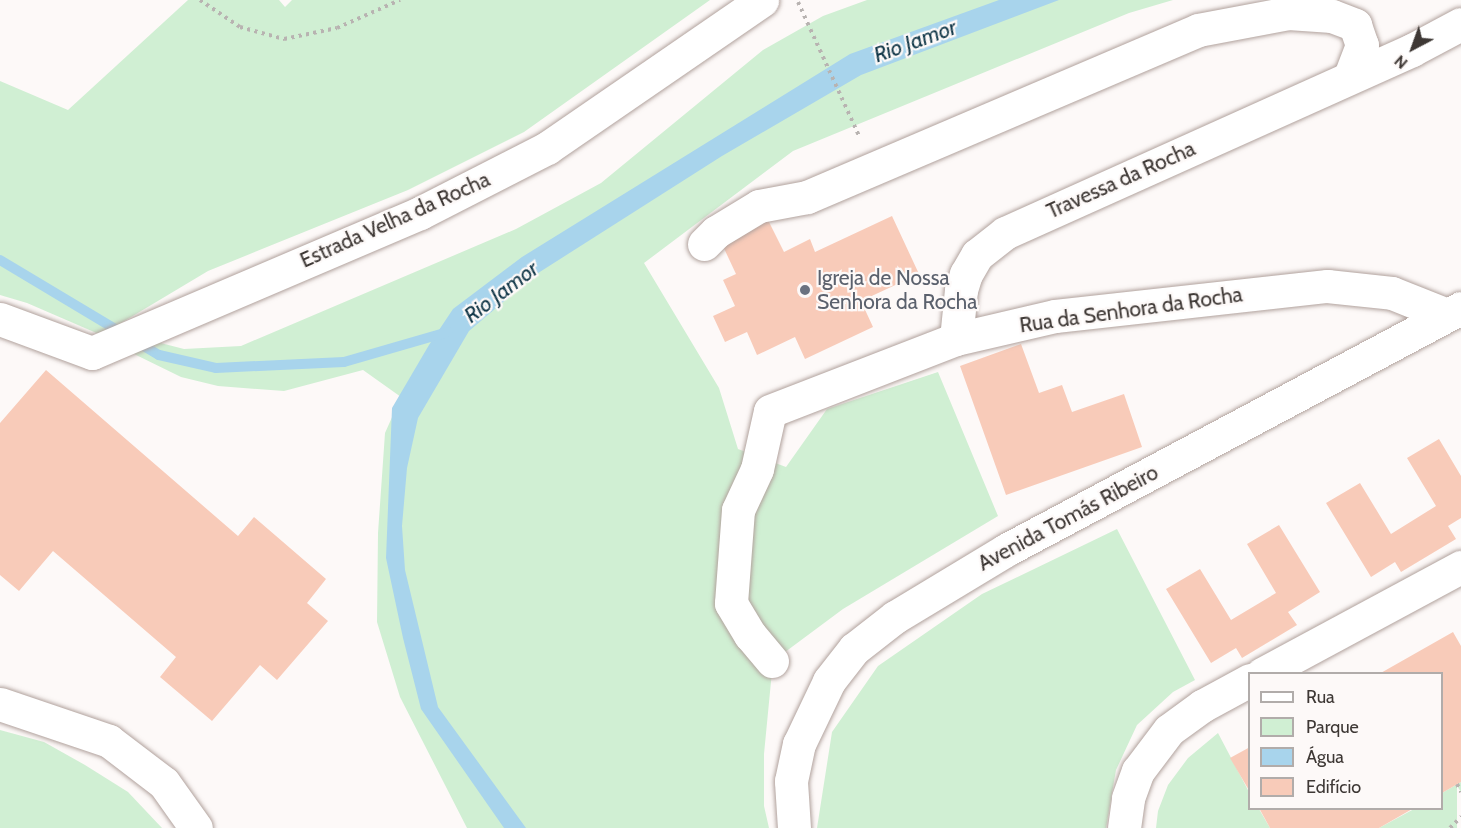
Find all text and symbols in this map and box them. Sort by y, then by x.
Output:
water label: Rio Jamor [870,14,960,68]
north arrow [1383,18,1443,78]
text: N [1390,51,1411,73]
street label: Travessa da Rocha [1043,136,1199,224]
street label: Estrada Velha da Rocha [296,167,494,273]
water label: Rio Jamor [459,256,543,328]
place label: Igreja de Nossa Senhora da Rocha [817,265,977,315]
street label: Rua da Senhora da Rocha [1018,282,1244,338]
marker: Igreja de Nossa Senhora da Rocha [798,283,812,297]
street label: Avenida Tomás Ribeiro [974,460,1162,576]
legend [1248,672,1443,810]
text: Rua [1306,686,1335,708]
text: Parque [1306,716,1359,738]
text: Água [1306,746,1344,768]
text: Edifício [1306,776,1361,798]

